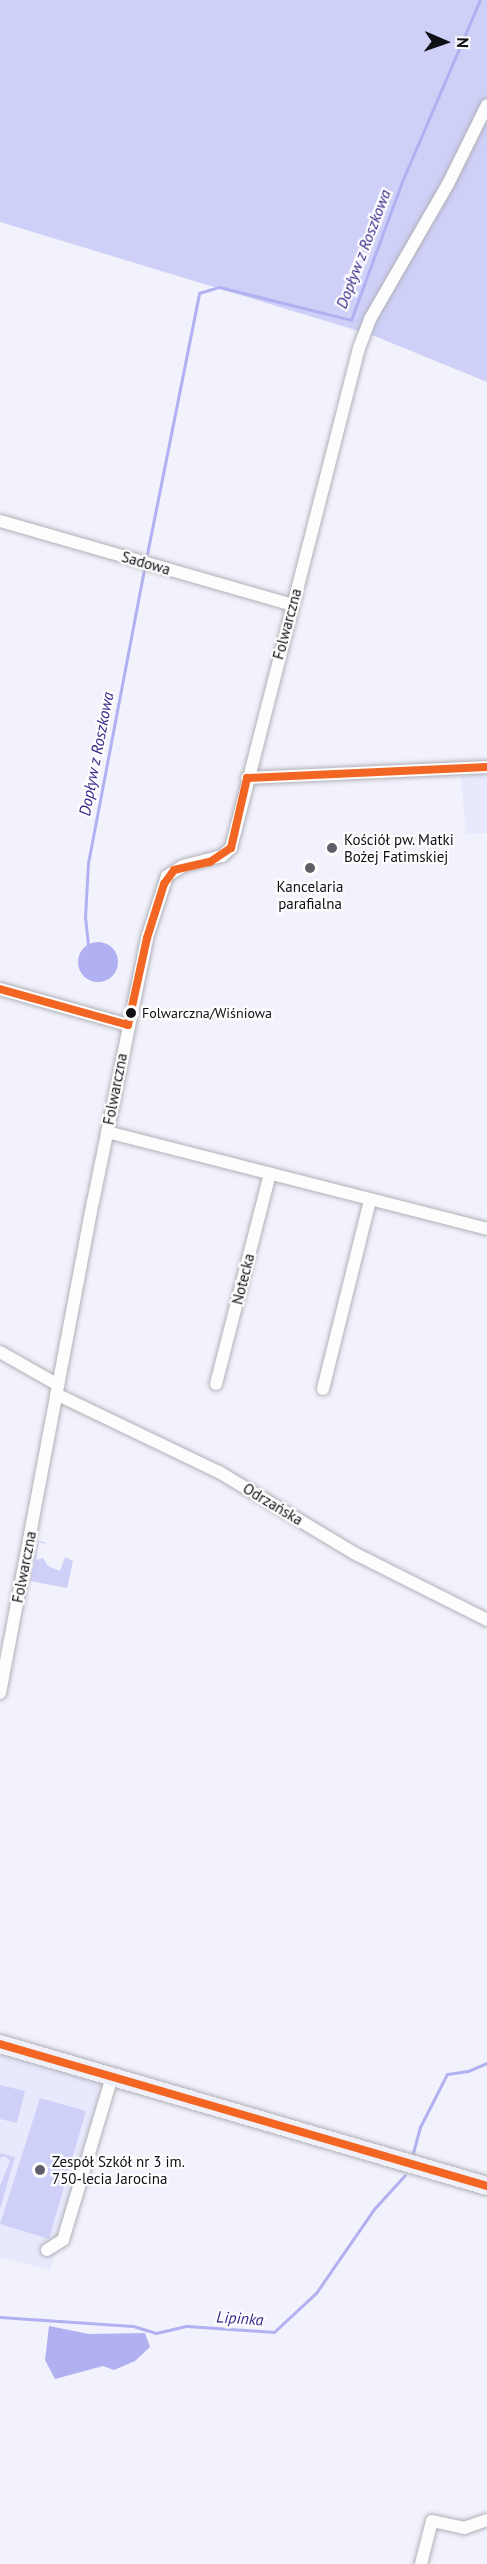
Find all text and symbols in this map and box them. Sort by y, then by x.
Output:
north arrow [415,12,475,72]
text: N [453,37,473,48]
water label: Dopływ z Roszkowa [331,186,395,312]
street label: Sadowa [120,547,172,579]
street label: Folwarczna [269,587,305,661]
water label: Dopływ z Roszkowa [74,690,118,818]
place label: Kościół pw. Matki Bożej Fatimskiej [344,830,455,865]
marker: Kościół pw. Matki Bożej Fatimskiej [325,841,339,855]
marker: Kancelaria parafialna [303,861,317,875]
place label: Kancelaria parafialna [277,877,343,912]
place label: Folwarczna/Wiśniowa [142,1005,272,1021]
marker: Folwarczna/Wiśniowa [125,1007,137,1019]
street label: Folwarczna [99,1052,131,1126]
street label: Notecka [228,1252,258,1306]
street label: Odrzańska [240,1479,306,1529]
street label: Folwarczna [8,1530,40,1604]
place label: Zespół Szkół nr 3 im. 750-lecia Jarocina [52,2152,185,2187]
marker: Zespół Szkół nr 3 im. 750-lecia Jarocina [33,2163,47,2177]
water label: Lipinka [216,2307,264,2329]

